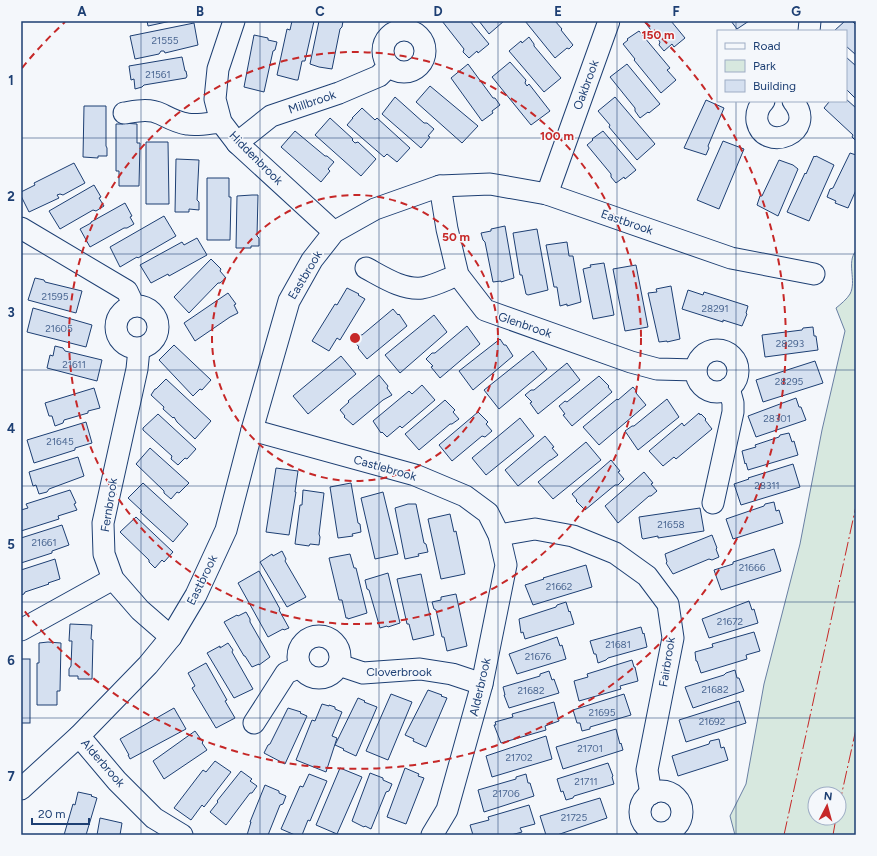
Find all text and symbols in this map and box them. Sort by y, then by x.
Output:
text: A [77,4,87,19]
text: B [196,4,204,19]
text: C [315,4,325,19]
text: D [433,4,443,19]
text: E [554,4,562,19]
text: F [672,4,680,19]
text: G [791,4,801,19]
text: 150 m [641,28,675,42]
legend [717,30,847,102]
house number: 21555 [152,34,179,47]
text: Road [753,39,781,53]
street label: Oakbrook [571,58,602,112]
text: Park [753,59,776,73]
house number: 21561 [145,68,171,81]
text: 1 [8,73,14,88]
text: Building [753,79,796,93]
street label: Millbrook [287,87,338,117]
street label: Hiddenbrook [226,128,286,188]
text: 100 m [540,129,574,143]
text: 2 [7,189,15,204]
street label: Eastbrook [599,207,655,237]
text: 50 m [442,230,470,244]
street label: Eastbrook [285,248,325,302]
house number: 21595 [42,290,69,303]
house number: 28291 [701,302,729,315]
text: 3 [7,305,15,320]
street label: Glenbrook [496,309,554,341]
house number: 21605 [45,322,73,335]
centre of rings [348,331,362,345]
house number: 28293 [776,337,804,350]
house number: 21611 [62,358,86,371]
house number: 28295 [775,375,804,388]
house number: 28301 [763,412,791,425]
text: 4 [7,421,15,436]
house number: 21645 [46,435,74,448]
street label: Castlebrook [352,452,418,484]
street label: Fernbrook [98,477,120,533]
house number: 28311 [754,479,780,492]
house number: 21658 [657,518,685,531]
house number: 21661 [31,536,57,549]
text: 5 [7,537,15,552]
street label: Eastbrook [184,552,220,607]
house number: 21666 [739,561,766,574]
house number: 21662 [546,580,572,593]
house number: 21672 [717,615,743,628]
street label: Fairbrook [656,636,678,688]
house number: 21681 [605,638,631,651]
house number: 21676 [525,650,552,663]
text: 6 [7,653,15,668]
street label: Alderbrook [467,656,494,717]
street label: Cloverbrook [366,665,432,679]
house number: 21682 [701,683,729,696]
house number: 21682 [517,684,545,697]
house number: 21695 [589,706,616,719]
house number: 21692 [699,715,725,728]
street label: Alderbrook [78,736,128,790]
house number: 21701 [577,742,603,755]
house number: 21702 [505,751,533,764]
text: 7 [7,769,15,784]
house number: 21711 [574,775,598,788]
north arrow [807,786,847,826]
house number: 21706 [492,787,520,800]
text: N [823,790,833,803]
scale bar [32,800,89,826]
text: 20 m [38,807,66,821]
house number: 21725 [561,811,587,824]

